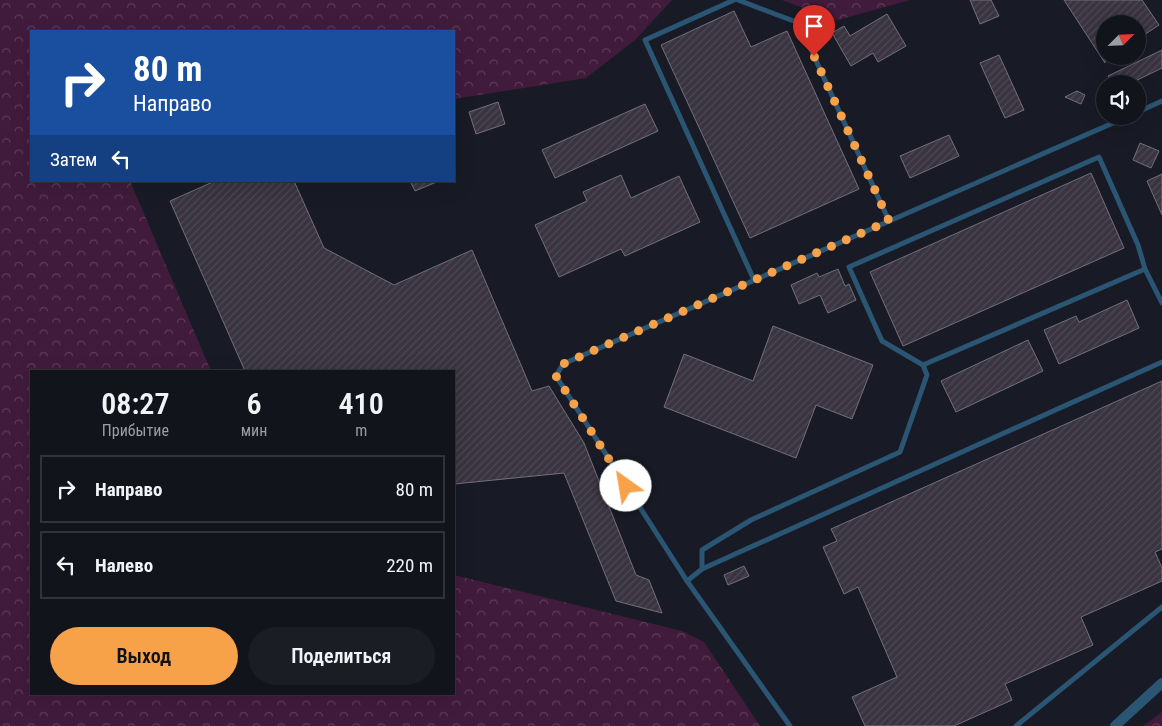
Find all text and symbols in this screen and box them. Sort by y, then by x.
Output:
pin [793,5,835,56]
icon: arrive [800,12,828,40]
north arrow [1096,15,1146,65]
map controls [1096,15,1146,125]
text: 80 m [133,49,202,90]
icon: right [50,50,115,115]
button: sound [1096,75,1146,125]
text: Направо [133,91,212,116]
icon: left [107,145,135,173]
text: Затем [50,148,97,171]
text: 08:27 [101,386,169,421]
text: 6 [246,386,262,421]
text: 410 [339,386,384,421]
text: Прибытие [102,421,169,440]
text: мин [241,421,267,440]
text: m [355,421,367,440]
position arrow [599,459,651,511]
icon: right [52,475,80,503]
text: Направо [95,478,162,501]
text: 80 m [396,478,433,501]
icon: left [52,551,80,579]
text: Налево [95,554,153,577]
text: 220 m [386,554,433,577]
button: Выход [50,627,238,685]
button: Поделиться [248,627,435,685]

